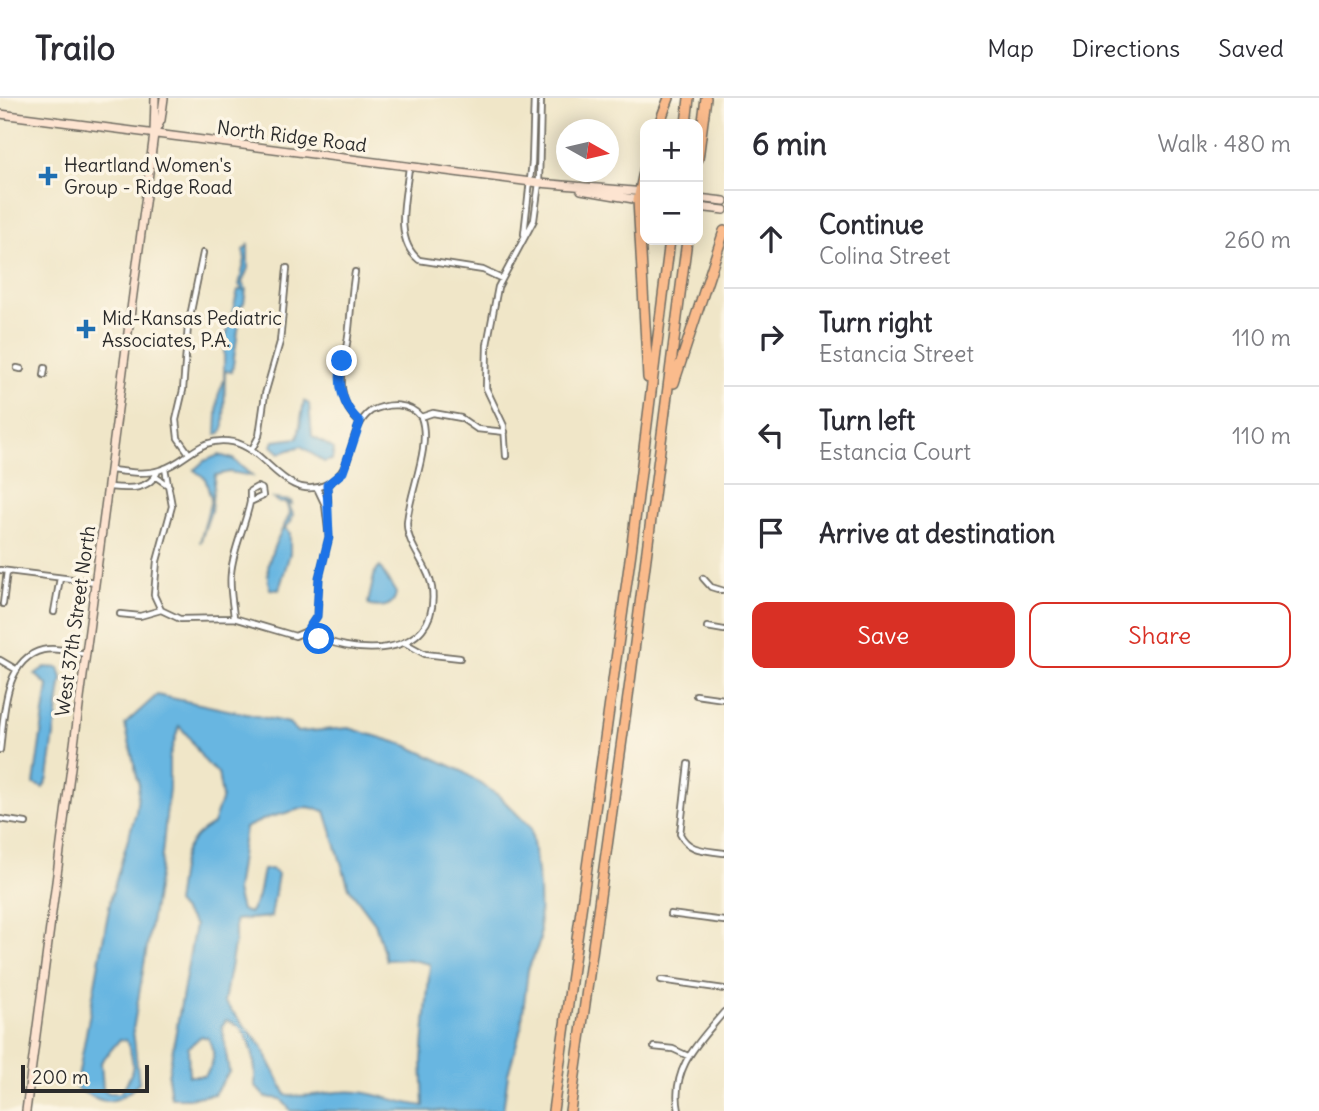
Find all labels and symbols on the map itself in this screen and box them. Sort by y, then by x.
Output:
street label: North Ridge Road [216,115,368,157]
north arrow [556,119,619,182]
place label: Heartland Women's Group - Ridge Road [64,153,233,199]
marker: Heartland Women's Group - Ridge Road [38,166,58,186]
place label: Mid-Kansas Pediatric Associates, P.A. [102,306,282,352]
marker: Mid-Kansas Pediatric Associates, P.A. [76,319,96,339]
route end [326,345,357,376]
street label: West 37th Street North [50,524,100,718]
route start [303,623,334,654]
scale bar [21,1062,149,1094]

